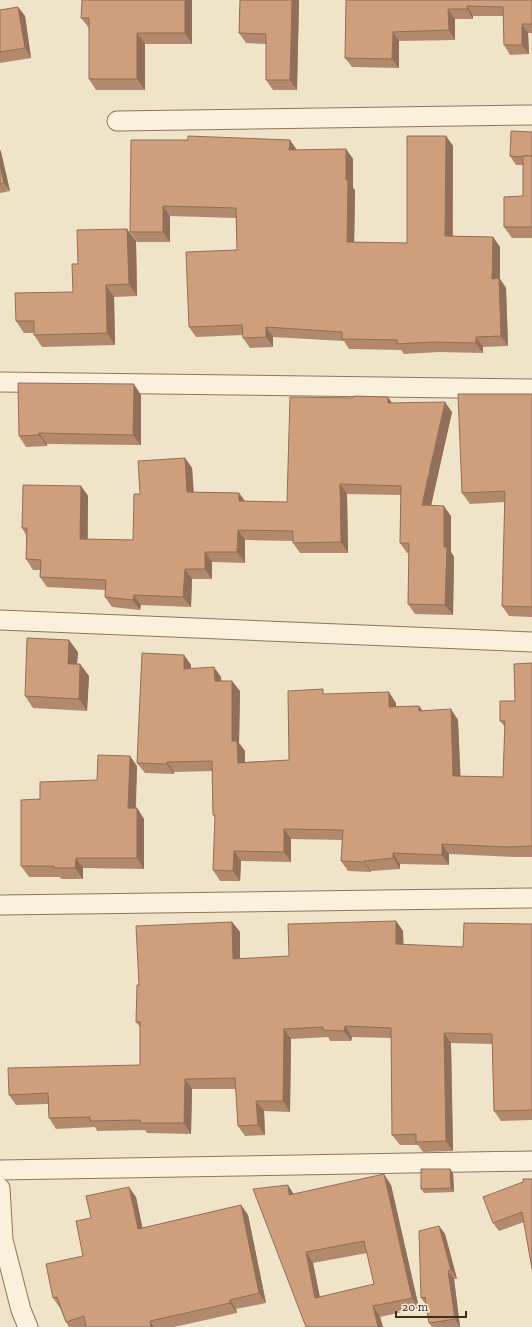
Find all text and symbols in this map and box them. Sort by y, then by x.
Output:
scale bar [396,1293,466,1319]
text: 20 m [402,1300,429,1314]

